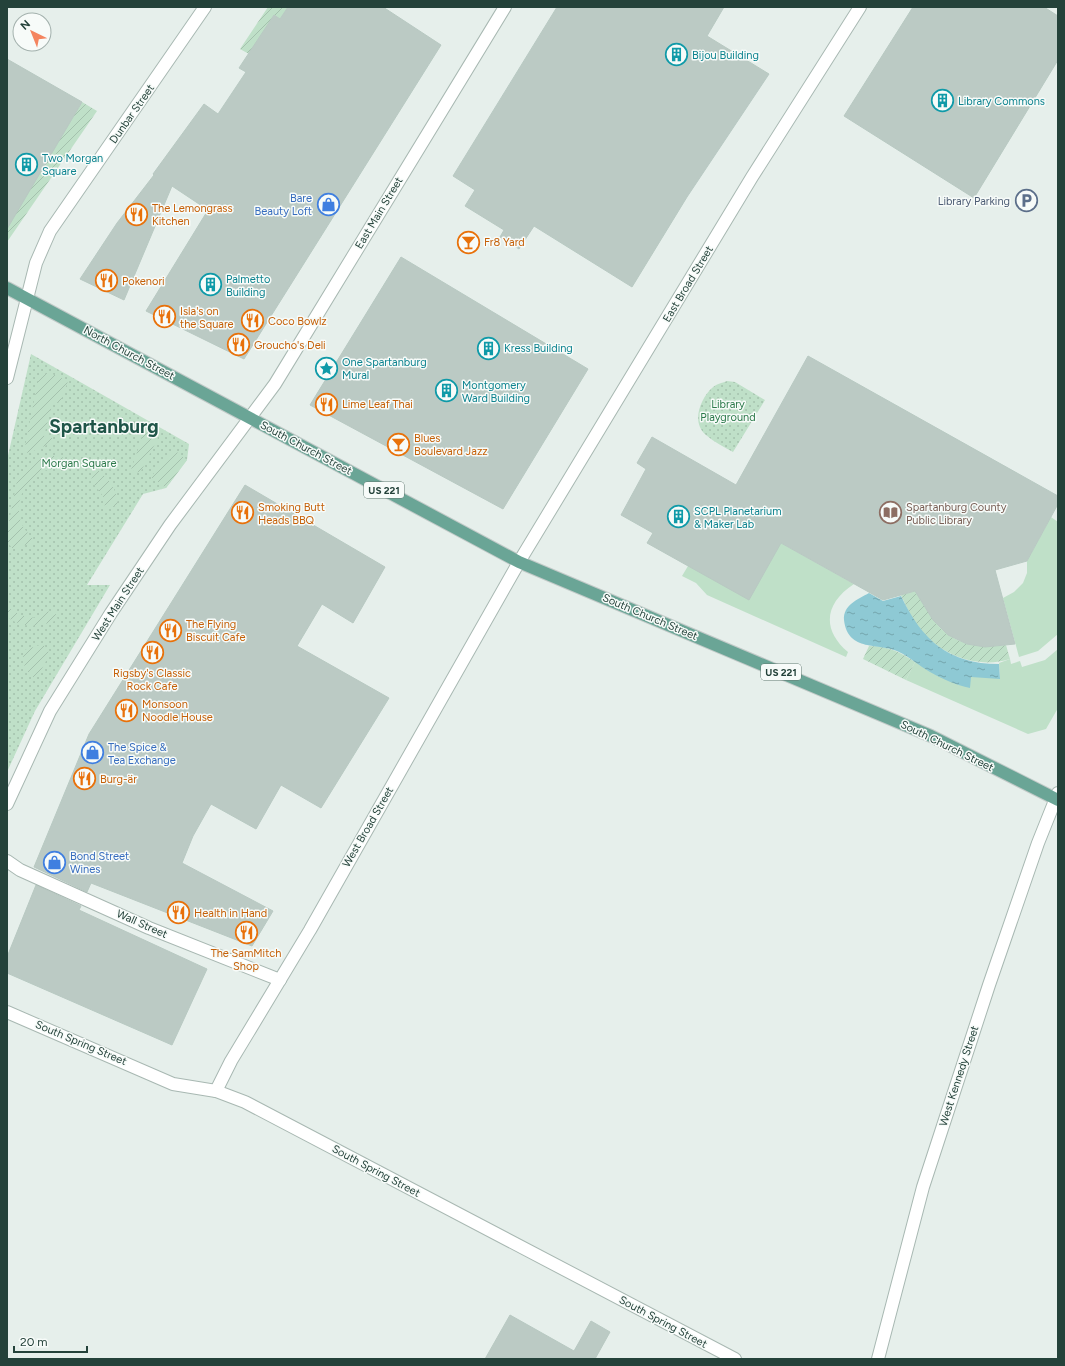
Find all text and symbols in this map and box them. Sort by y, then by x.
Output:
north arrow [12,12,52,52]
text: N [18,17,33,33]
building icon: Bijou Building [664,42,690,68]
place label: Bijou Building [692,49,759,62]
street label: Dunbar Street [107,82,157,146]
building icon: Library Commons [930,88,956,114]
place label: Library Commons [958,95,1045,108]
building icon: Two Morgan Square [13,151,39,177]
place label: Two Morgan Square [42,152,103,178]
street label: East Main Street [353,175,405,251]
parking icon: Library Parking [1013,188,1039,214]
shop icon: Bare Beauty Loft [315,191,341,217]
place label: Bare Beauty Loft [255,192,312,218]
place label: Library Parking [938,195,1010,208]
restaurant icon: The Lemongrass Kitchen [123,201,149,227]
place label: The Lemongrass Kitchen [152,202,233,228]
bar icon: Fr8 Yard [455,229,481,255]
place label: Fr8 Yard [484,236,525,249]
street label: East Broad Street [660,244,716,324]
restaurant icon: Pokenori [94,268,120,294]
building icon: Palmetto Building [197,272,223,298]
place label: Palmetto Building [226,273,270,299]
place label: Pokenori [122,275,165,288]
restaurant icon: Isla's on the Square [151,304,177,330]
place label: Isla's on the Square [180,305,234,331]
restaurant icon: Coco Bowlz [240,308,266,334]
place label: Coco Bowlz [268,315,327,328]
street label: North Church Street [81,324,177,382]
restaurant icon: Groucho's Deli [225,332,251,358]
building icon: Kress Building [475,335,501,361]
place label: Groucho's Deli [254,339,326,352]
place label: Kress Building [504,342,573,355]
place icon: One Spartanburg Mural [313,355,339,381]
place label: One Spartanburg Mural [342,356,427,382]
building icon: Montgomery Ward Building [433,378,459,404]
place label: Montgomery Ward Building [462,379,530,405]
restaurant icon: Lime Leaf Thai [313,391,339,417]
place label: Lime Leaf Thai [342,398,413,411]
park label: Library Playground [700,398,756,424]
district label: Spartanburg [49,415,159,438]
street label: South Church Street [258,418,354,478]
bar icon: Blues Boulevard Jazz [386,431,412,457]
place label: Blues Boulevard Jazz [414,432,488,458]
park label: Morgan Square [42,457,116,470]
road number: US 221 [364,482,404,498]
restaurant icon: Smoking Butt Heads BBQ [230,500,256,526]
library icon: Spartanburg County Public Library [877,500,903,526]
place label: Smoking Butt Heads BBQ [258,501,325,527]
place label: Spartanburg County Public Library [906,501,1007,527]
building icon: SCPL Planetarium & Maker Lab [666,504,692,530]
place label: SCPL Planetarium & Maker Lab [694,505,782,531]
street label: West Main Street [89,565,147,643]
street label: South Church Street [601,591,699,643]
restaurant icon: The Flying Biscuit Cafe [158,617,184,643]
place label: The Flying Biscuit Cafe [186,618,245,644]
restaurant icon: Rigsby's Classic Rock Cafe [139,640,165,666]
road number: US 221 [761,664,801,680]
place label: Rigsby's Classic Rock Cafe [113,667,191,693]
restaurant icon: Monsoon Noodle House [113,697,139,723]
place label: Monsoon Noodle House [142,698,213,724]
street label: South Church Street [898,718,996,774]
shop icon: The Spice & Tea Exchange [79,740,105,766]
place label: The Spice & Tea Exchange [108,741,176,767]
restaurant icon: Burg-är [71,766,97,792]
place label: Burg-är [100,773,137,786]
street label: West Broad Street [340,785,396,869]
shop icon: Bond Street Wines [42,849,68,875]
place label: Bond Street Wines [70,850,129,876]
restaurant icon: Health in Hand [166,900,192,926]
street label: Wall Street [115,907,169,941]
place label: Health in Hand [194,907,267,920]
restaurant icon: The SamMitch Shop [233,920,259,946]
place label: The SamMitch Shop [211,947,281,973]
street label: South Spring Street [33,1018,129,1068]
street label: West Kennedy Street [937,1024,981,1128]
street label: South Spring Street [330,1142,422,1200]
street label: South Spring Street [617,1293,709,1351]
scale bar [14,1328,87,1354]
text: 20 m [20,1335,48,1349]

